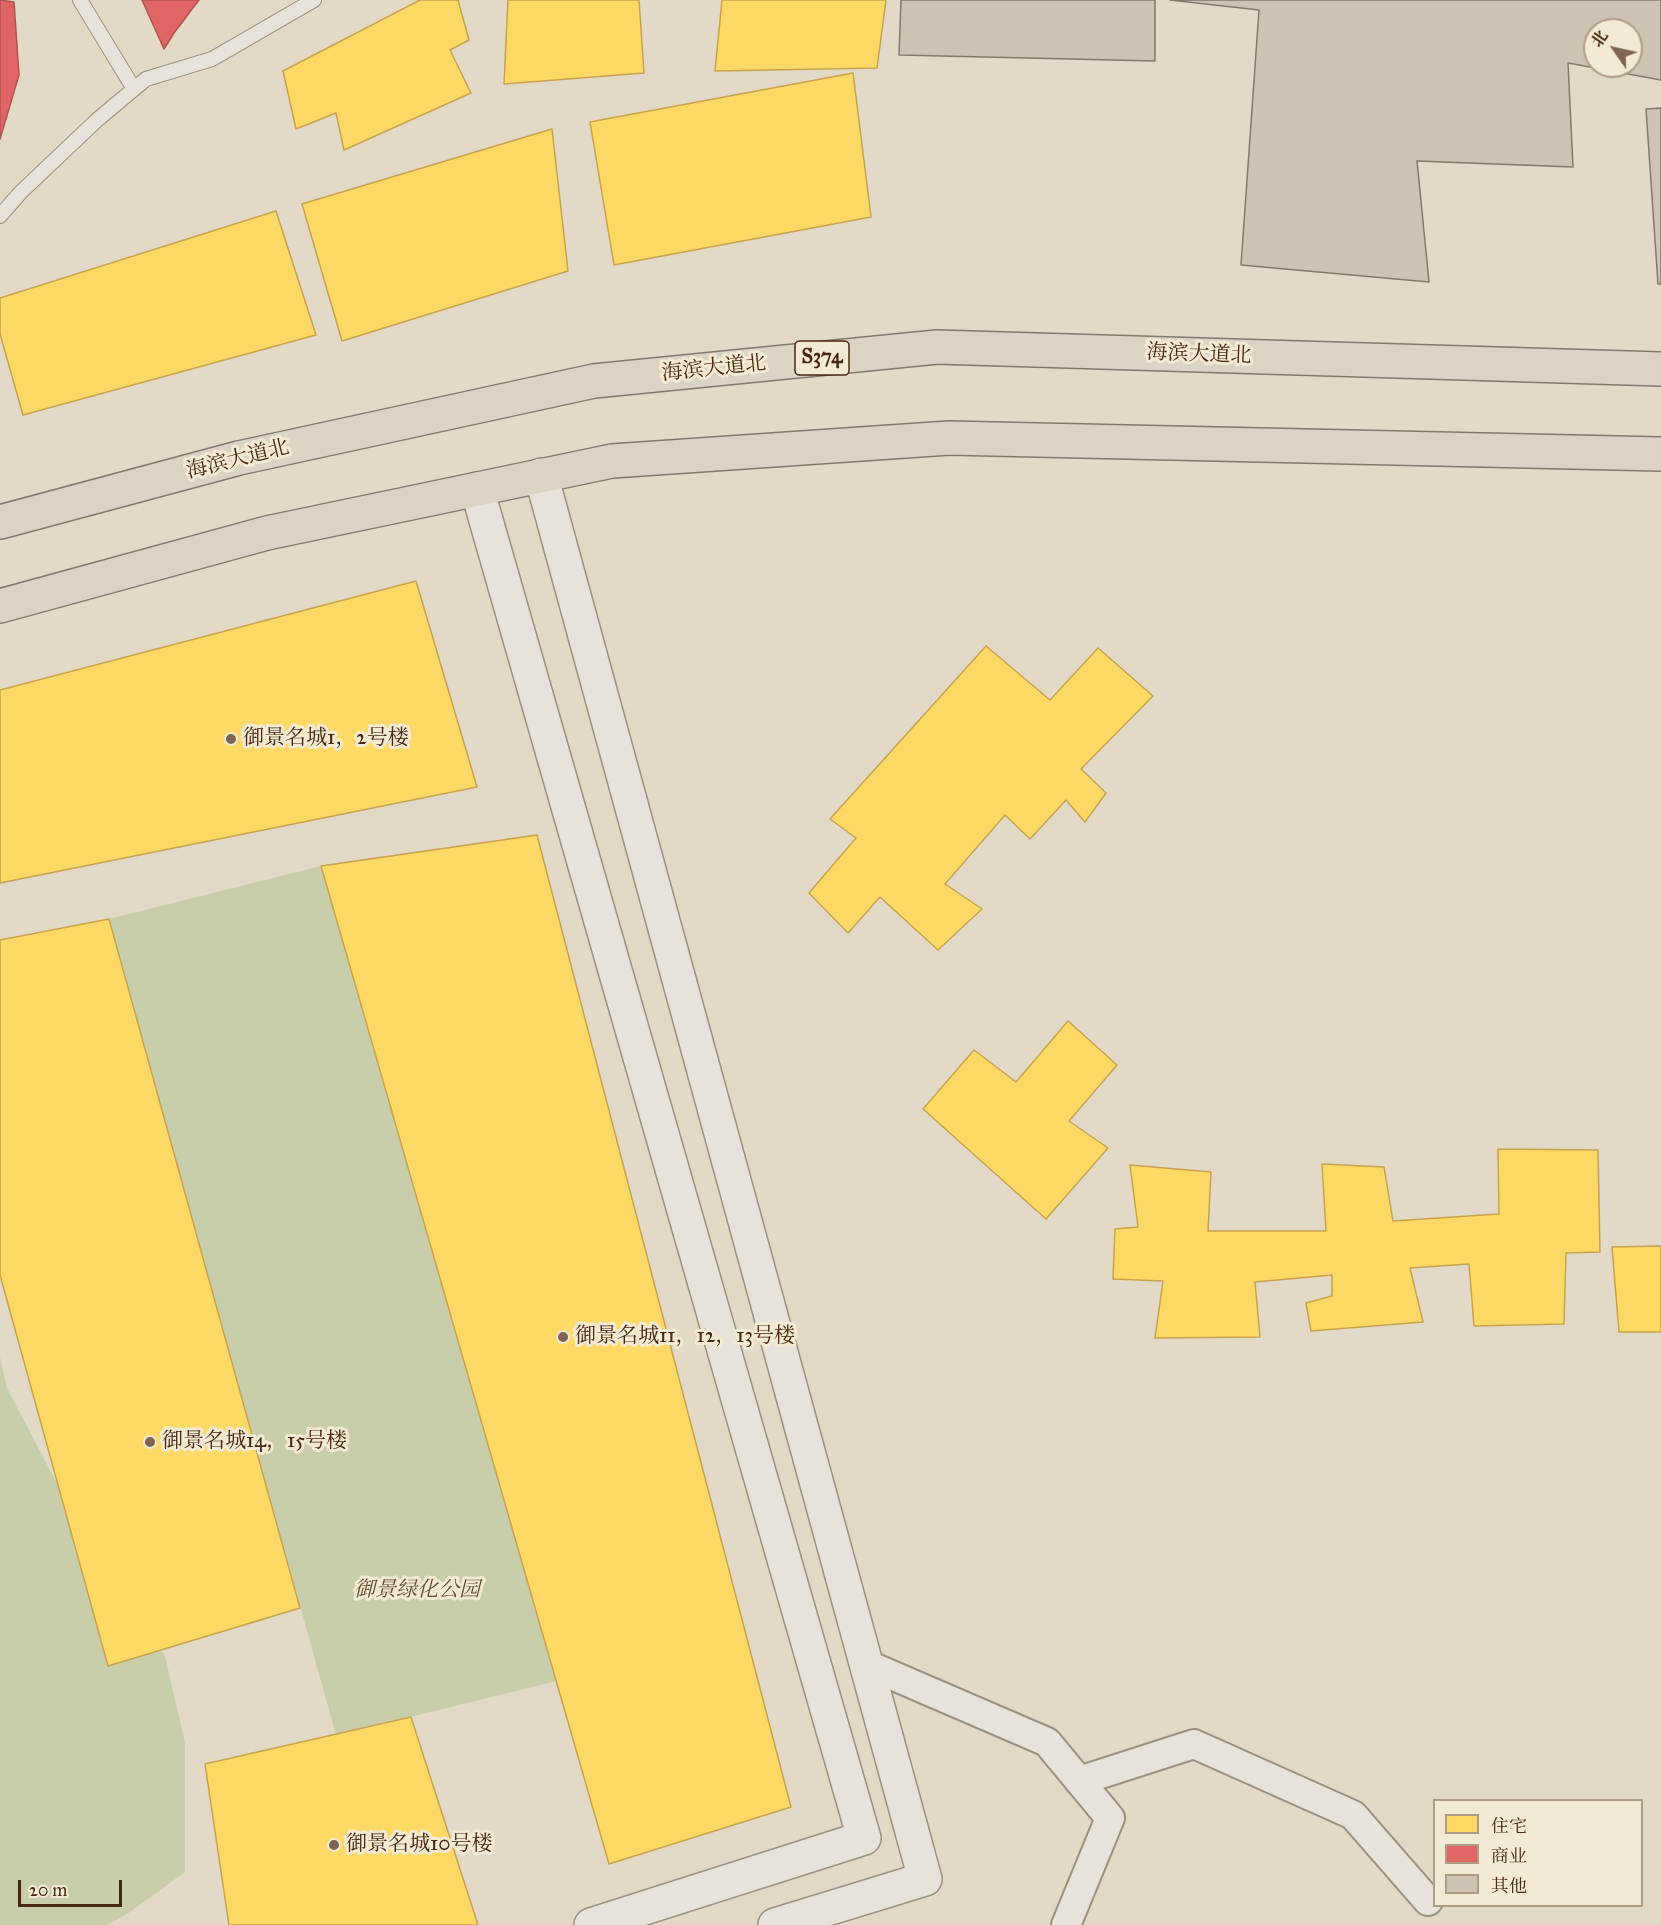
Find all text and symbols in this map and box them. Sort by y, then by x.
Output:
north arrow [1583,18,1643,78]
text: 北 [1587,27,1612,51]
road number: S374 [795,341,849,375]
street label: 海滨大道北 [1146,341,1252,369]
street label: 海滨大道北 [660,351,768,387]
street label: 海滨大道北 [184,435,292,485]
place label: 御景名城1，2号楼 [243,726,409,752]
marker: 御景名城1，2号楼 [224,732,238,746]
place label: 御景名城11，12，13号楼 [575,1324,795,1350]
marker: 御景名城11，12，13号楼 [556,1330,570,1344]
place label: 御景名城14，15号楼 [162,1429,347,1455]
marker: 御景名城14，15号楼 [143,1435,157,1449]
park label: 御景绿化公园 [354,1578,480,1604]
legend [1433,1799,1643,1907]
text: 住宅 [1491,1815,1527,1837]
place label: 御景名城10号楼 [346,1832,492,1858]
marker: 御景名城10号楼 [327,1838,341,1852]
text: 商业 [1491,1845,1527,1867]
scale bar [21,1868,124,1906]
text: 其他 [1491,1875,1527,1897]
text: 20 m [29,1879,67,1901]

